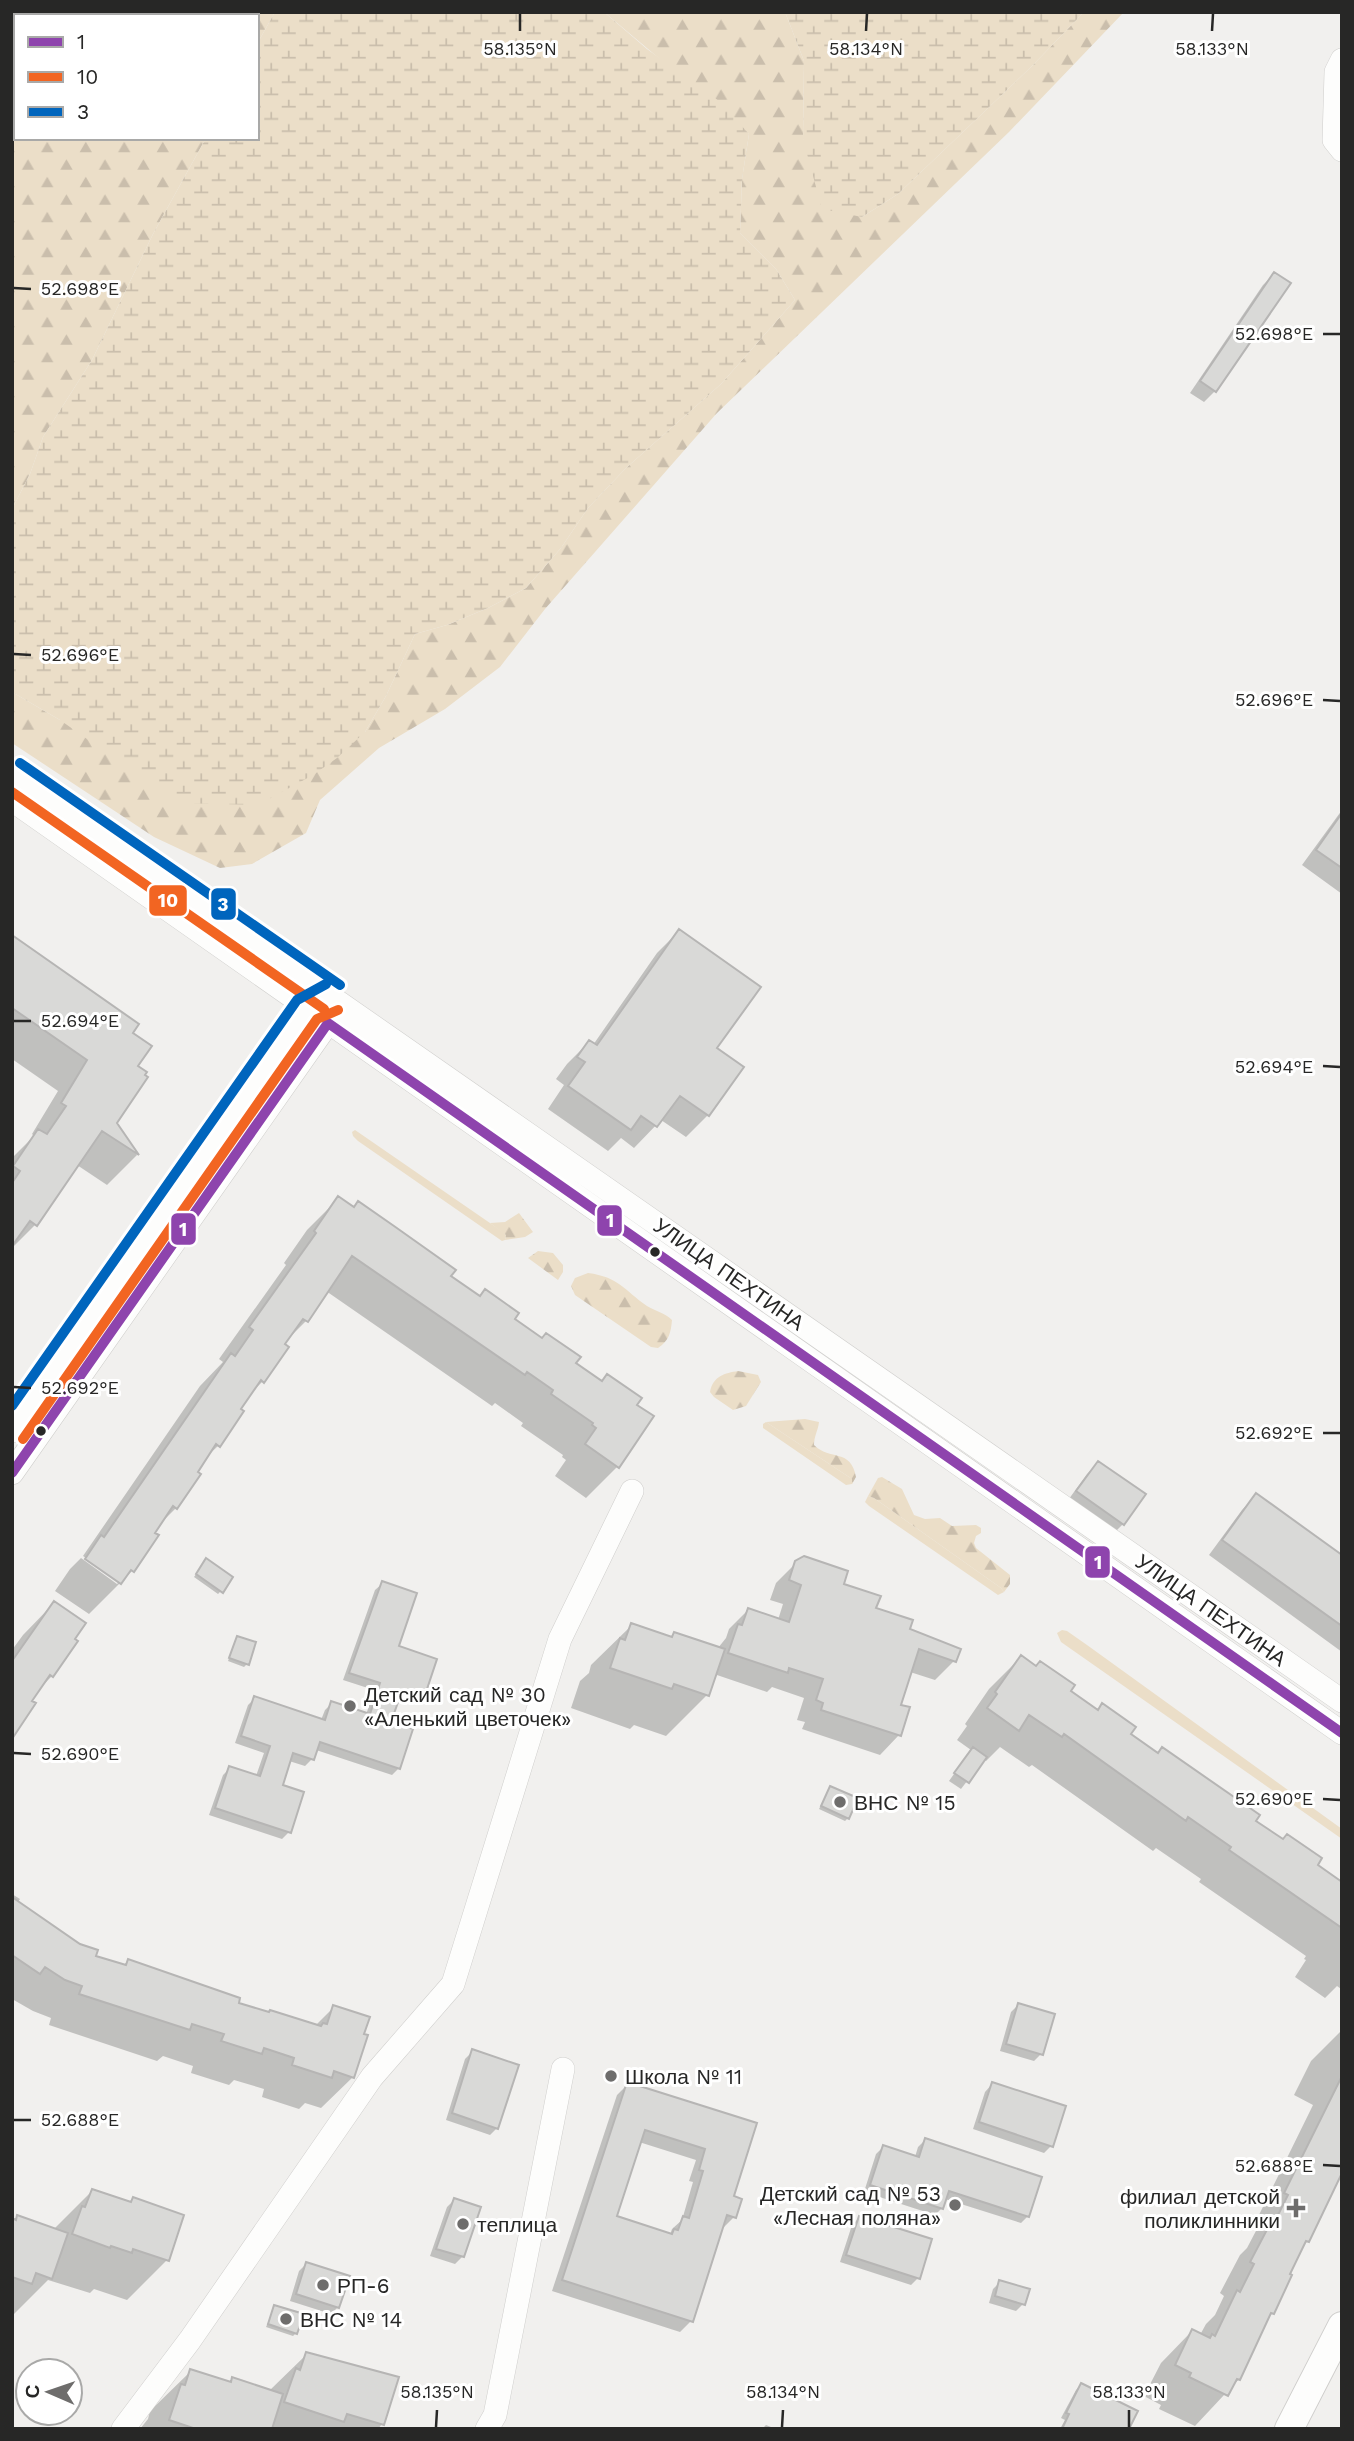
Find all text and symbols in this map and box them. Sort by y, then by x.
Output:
legend [14,14,259,140]
text: 1 [77,29,85,54]
text: 58.135°N [483,38,557,59]
text: 58.134°N [829,38,903,59]
text: 58.133°N [1175,38,1249,59]
text: 10 [77,64,98,89]
text: 3 [77,99,89,124]
text: 52.698°E [41,278,119,299]
text: 52.698°E [1235,323,1313,344]
text: 52.696°E [41,644,119,665]
text: 52.696°E [1235,689,1313,710]
line badge: 10 [148,884,188,917]
line badge: 3 [210,887,237,921]
text: 10 [158,889,178,912]
text: 3 [217,893,229,916]
text: 52.694°E [41,1010,119,1031]
text: 52.694°E [1235,1056,1313,1077]
line badge: 1 [596,1204,623,1237]
text: 1 [606,1209,614,1232]
line badge: 1 [170,1212,197,1246]
street label: УЛИЦА ПЕХТИНА [649,1213,809,1335]
text: 1 [179,1218,187,1241]
unlabelled marker [648,1245,662,1259]
text: 52.692°E [41,1377,119,1398]
text: 52.692°E [1235,1422,1313,1443]
unlabelled marker [34,1424,48,1438]
line badge: 1 [1084,1545,1111,1579]
street label: УЛИЦА ПЕХТИНА [1131,1549,1291,1671]
text: 1 [1094,1551,1102,1574]
place label: Детский сад № 30 «Аленький цветочек» [364,1682,571,1731]
marker: Детский сад № 30 «Аленький цветочек» [342,1698,358,1714]
text: 52.690°E [41,1743,119,1764]
text: 52.690°E [1235,1788,1313,1809]
place label: ВНС № 15 [854,1790,956,1815]
marker: ВНС № 15 [832,1794,848,1810]
place label: Школа № 11 [625,2064,742,2089]
marker: Школа № 11 [603,2068,619,2084]
text: 52.688°E [41,2109,119,2130]
text: 52.688°E [1235,2155,1313,2176]
place label: Детский сад № 53 «Лесная поляна» [760,2181,941,2230]
place label: филиал детской поликлинники [1120,2184,1280,2233]
marker: Детский сад № 53 «Лесная поляна» [947,2197,963,2213]
marker: филиал детской поликлинники [1286,2198,1306,2218]
place label: теплица [477,2212,557,2237]
marker: теплица [455,2216,471,2232]
place label: РП-6 [337,2273,390,2298]
marker: РП-6 [315,2277,331,2293]
place label: ВНС № 14 [300,2307,402,2332]
marker: ВНС № 14 [278,2311,294,2327]
north arrow [14,2357,84,2427]
text: 58.135°N [400,2381,474,2402]
text: 58.134°N [746,2381,820,2402]
text: 58.133°N [1092,2381,1166,2402]
text: С [21,2384,44,2399]

